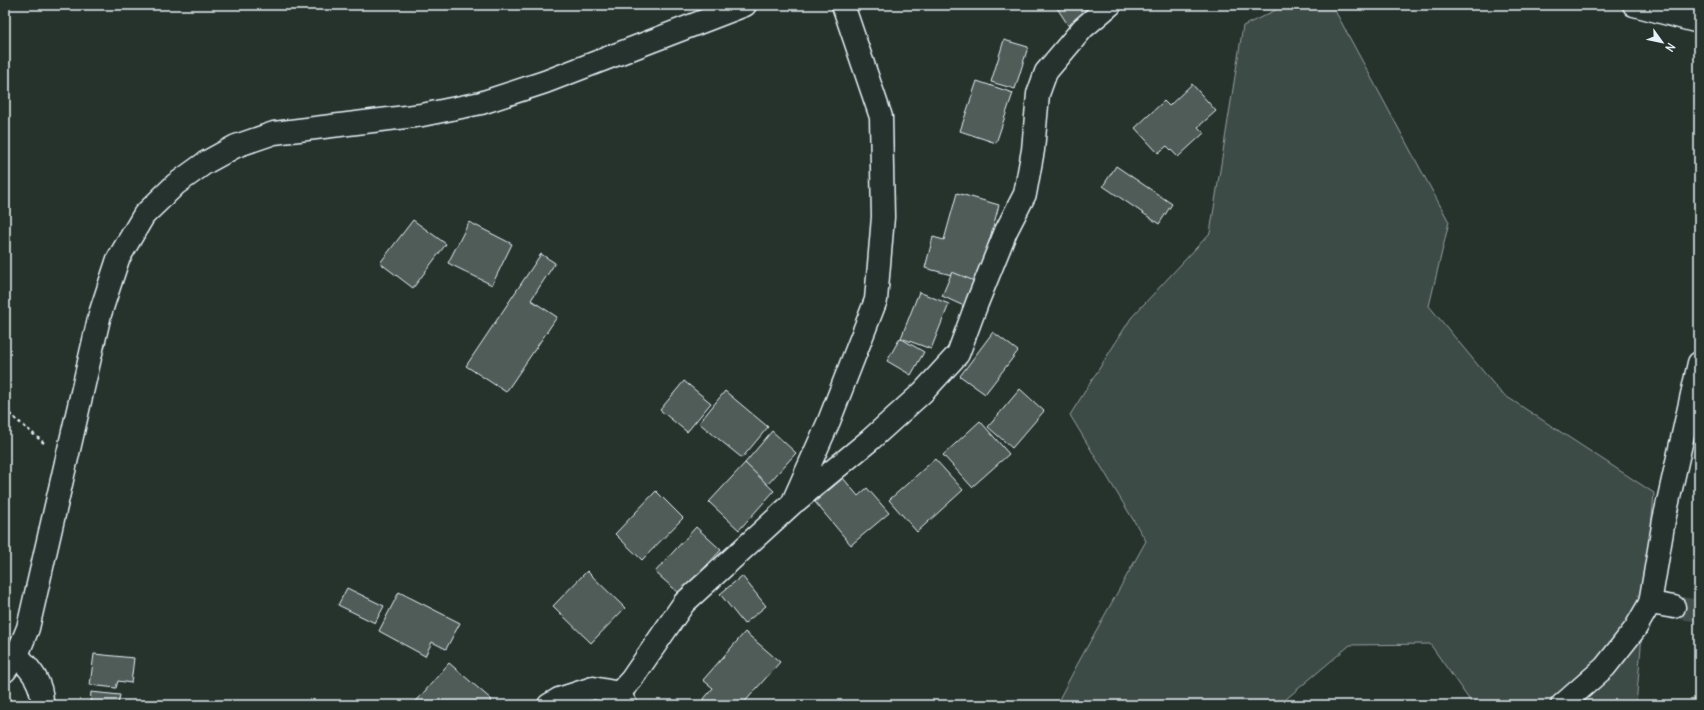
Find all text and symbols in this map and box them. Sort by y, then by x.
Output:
north arrow [1642,22,1682,62]
text: N [1662,40,1678,54]

